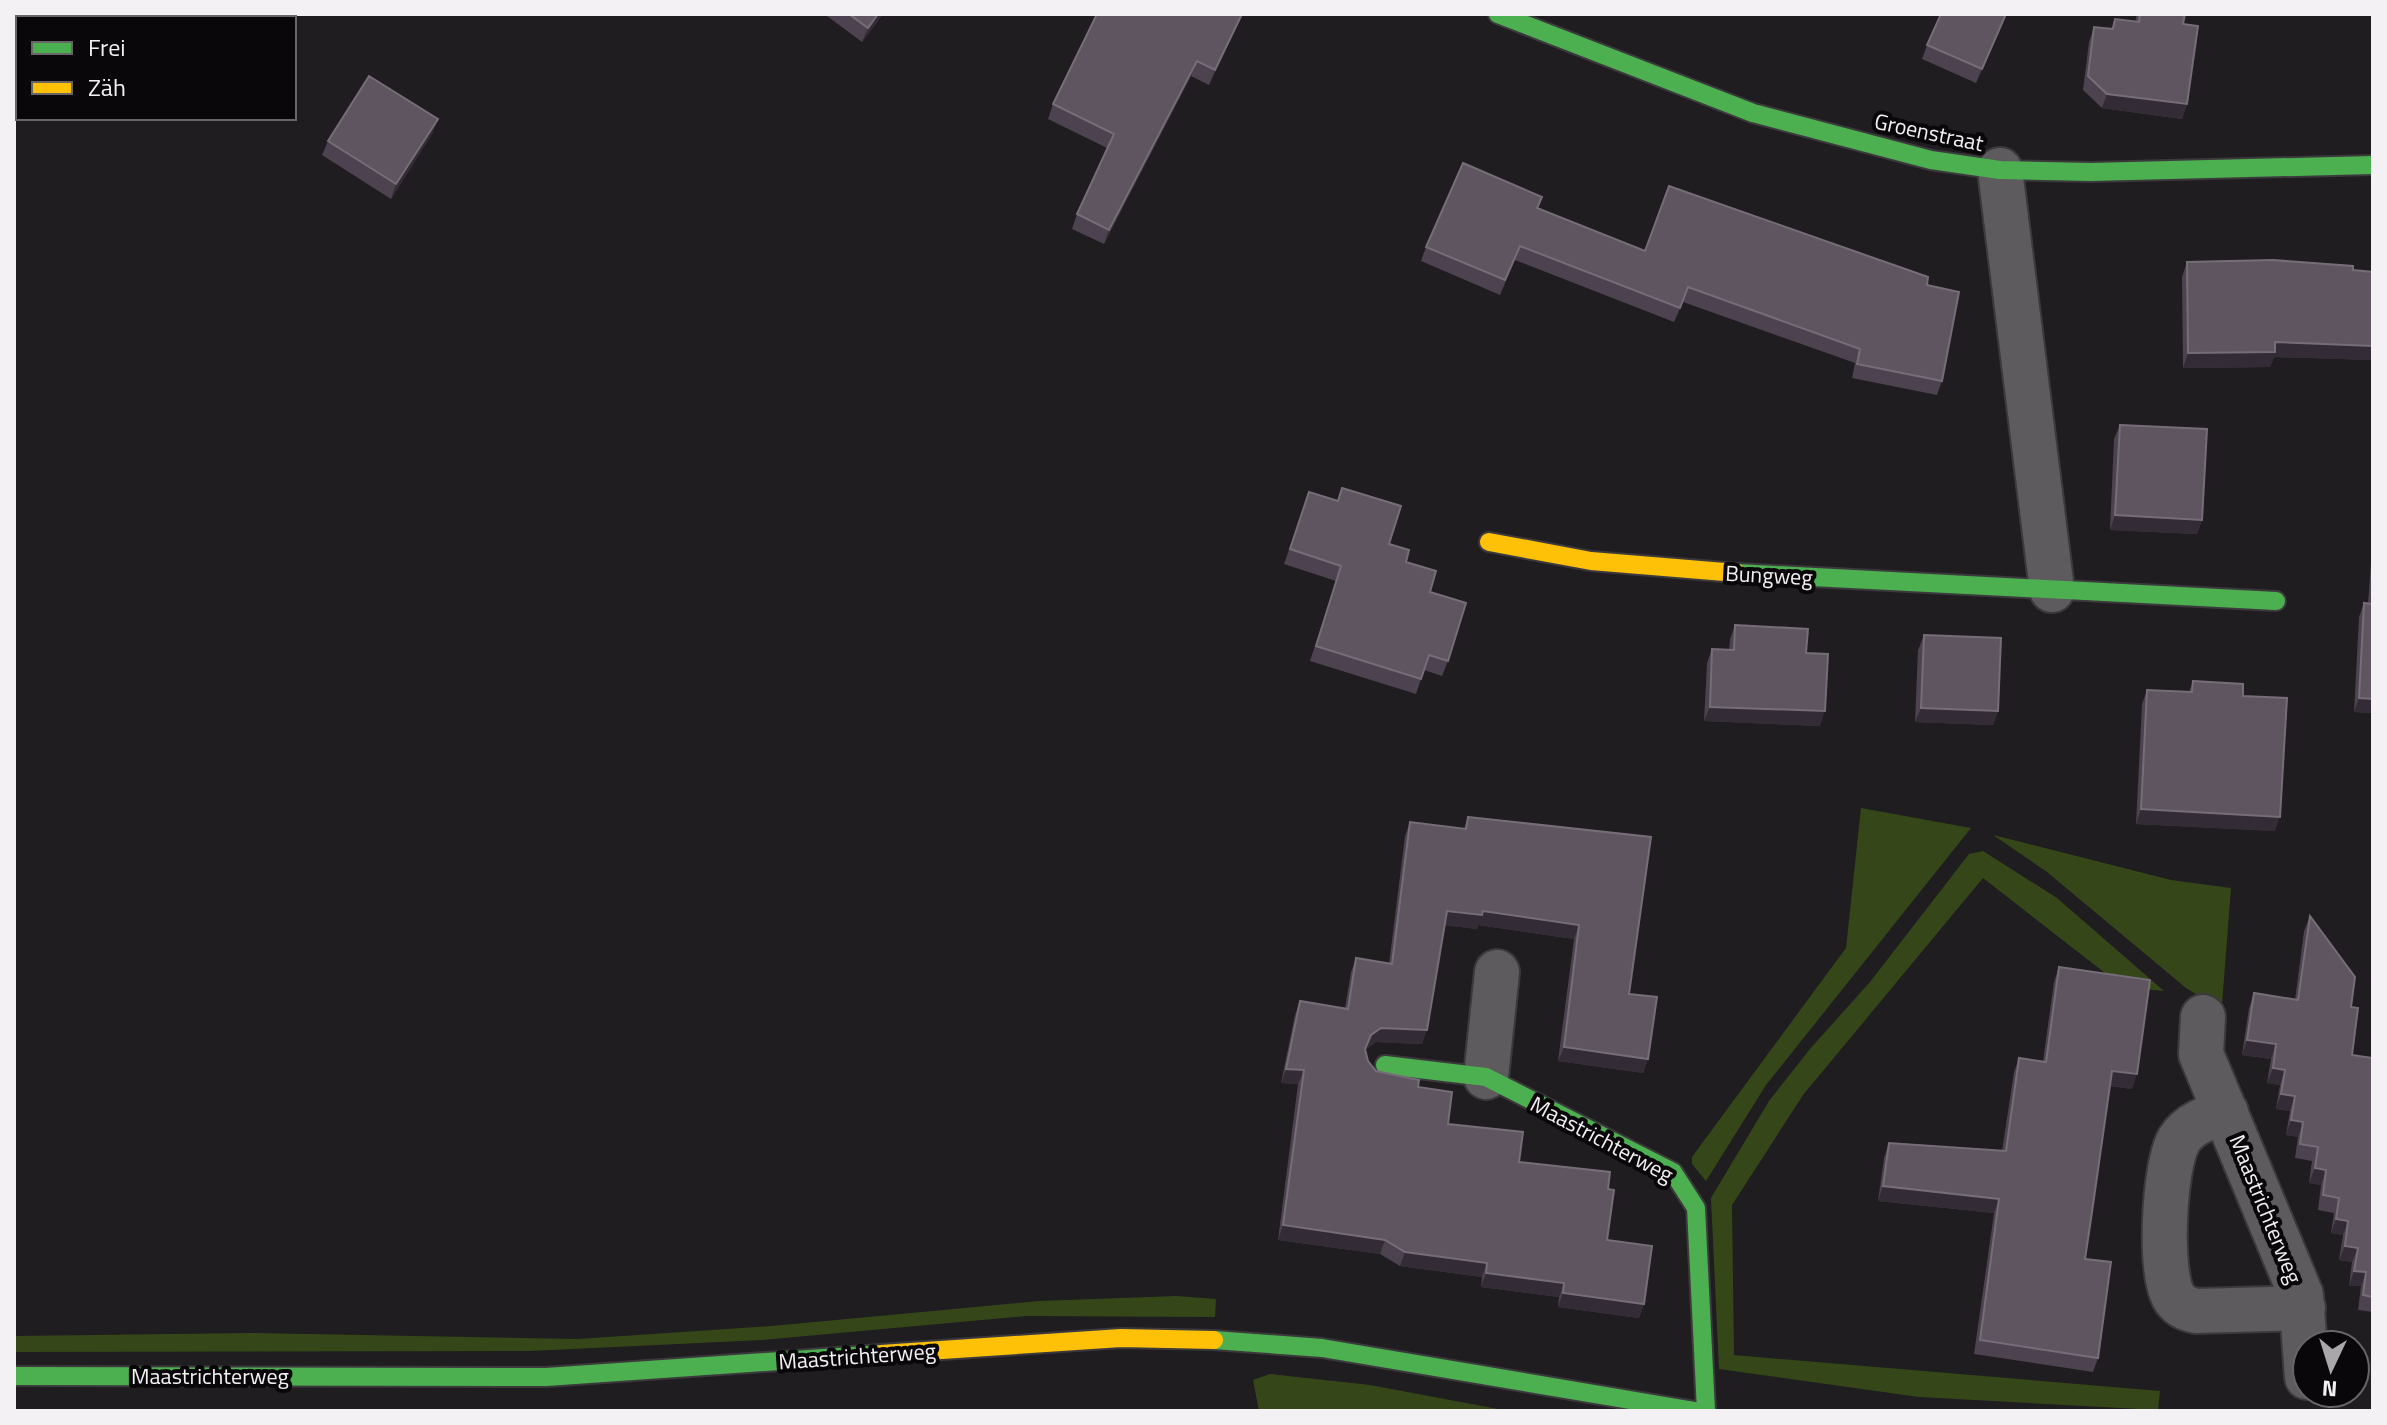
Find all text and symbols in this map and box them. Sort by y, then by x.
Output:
legend [16,16,296,120]
text: Frei [88,29,126,65]
text: Zäh [88,69,126,105]
street label: Groenstraat [1871,104,1987,160]
street label: Bungweg [1724,556,1814,594]
street label: Maastrichterweg [1524,1087,1680,1191]
street label: Maastrichterweg [2221,1129,2311,1289]
north arrow [2291,1329,2371,1409]
street label: Maastrichterweg [777,1334,937,1378]
street label: Maastrichterweg [131,1359,289,1393]
text: N [2321,1371,2338,1406]

